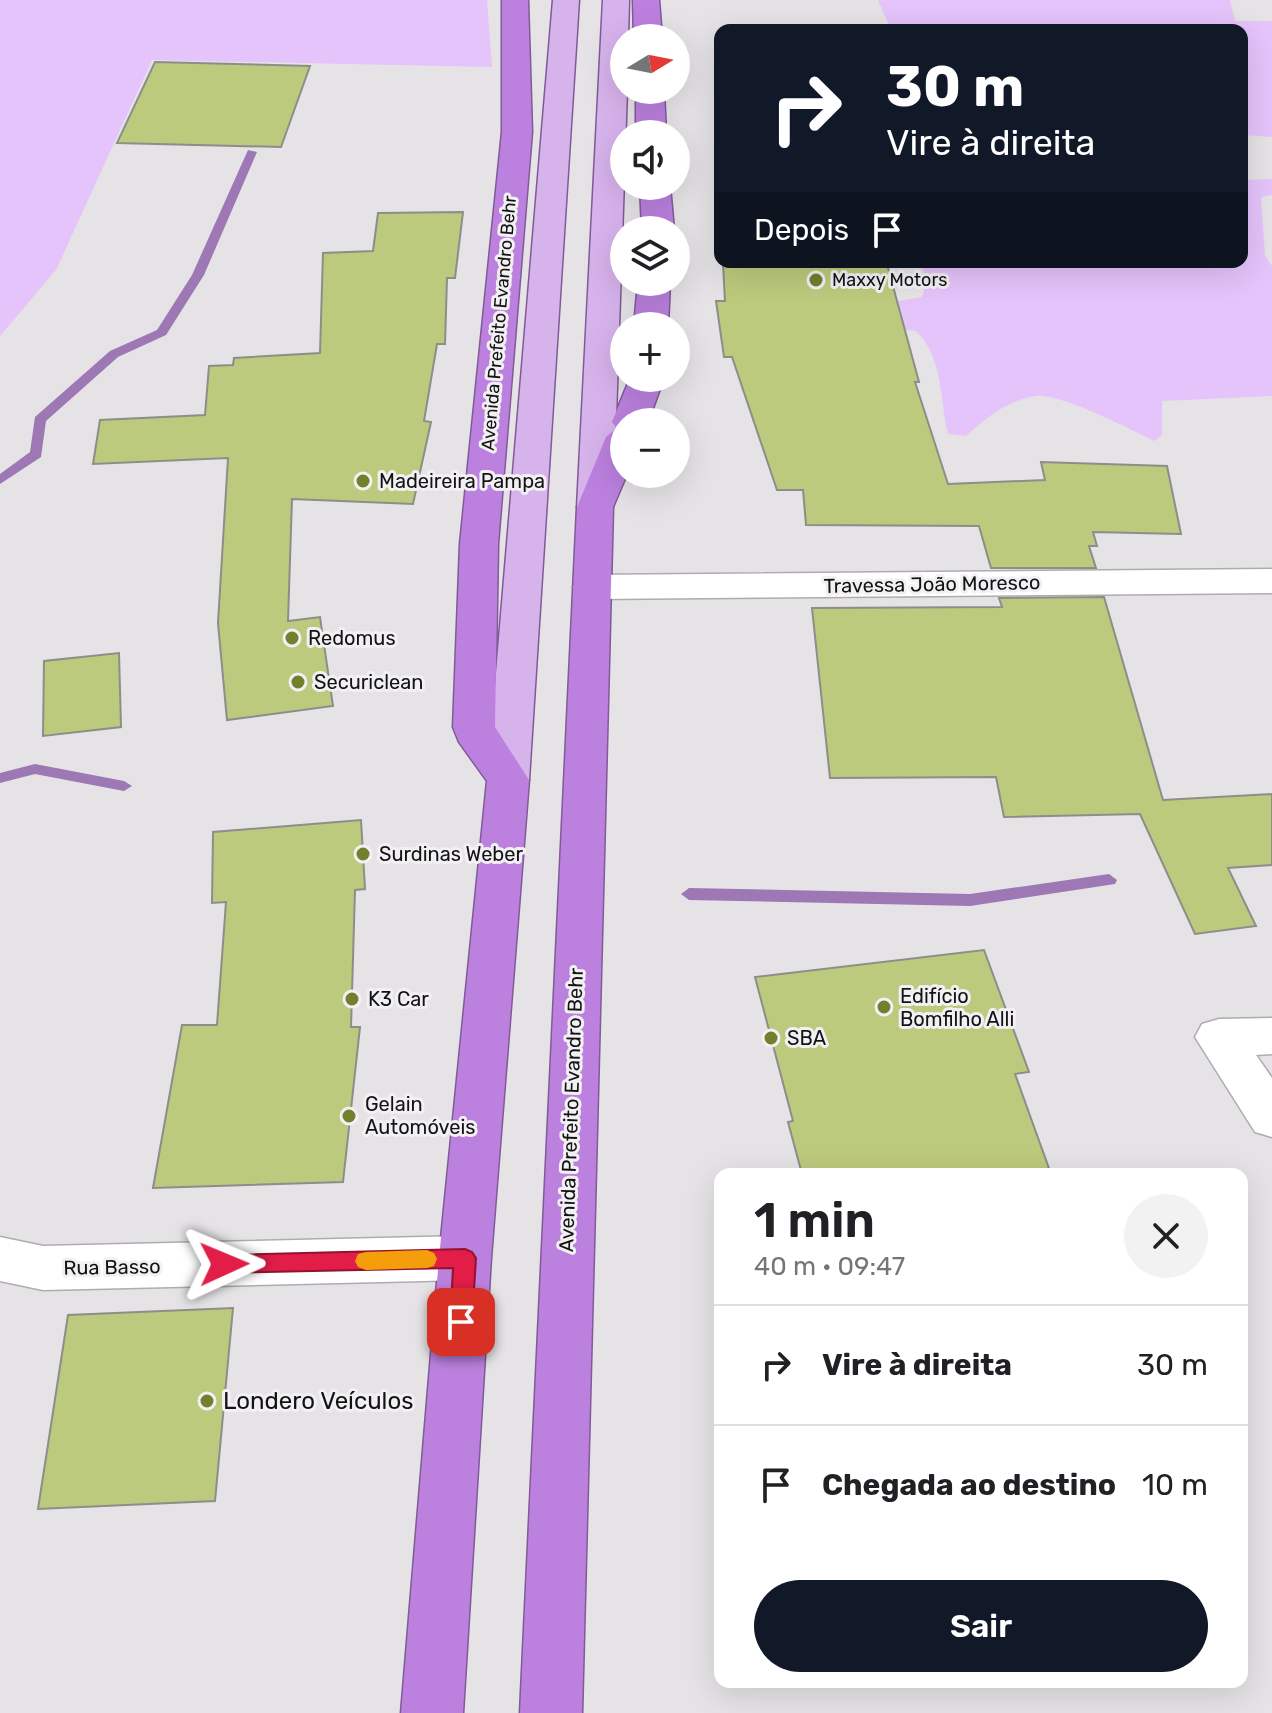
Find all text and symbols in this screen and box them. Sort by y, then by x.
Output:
north arrow [610,24,690,104]
map controls [610,24,690,488]
text: 30 m [886,54,1024,120]
icon: right [754,56,858,160]
button: sound [610,120,690,200]
text: Vire à direita [886,121,1095,164]
street label: Avenida Prefeito Evandro Behr [477,194,521,451]
icon: arrive [865,208,909,252]
text: Depois [754,212,849,248]
button: layers [610,216,690,296]
place label: Maxxy Motors [832,269,947,291]
marker: Maxxy Motors [807,271,825,289]
button: + [610,312,690,392]
button: − [610,408,690,488]
place label: Madeireira Pampa [379,469,545,493]
marker: Madeireira Pampa [354,472,372,490]
street label: Travessa João Moresco [823,570,1041,598]
place label: Redomus [308,626,396,650]
marker: Redomus [283,629,301,647]
place label: Securiclean [314,670,423,694]
marker: Securiclean [289,673,307,691]
place label: Surdinas Weber [379,842,523,866]
marker: Surdinas Weber [354,845,372,863]
street label: Avenida Prefeito Evandro Behr [554,967,588,1252]
place label: Edifício Bomfilho Alli [900,984,1014,1031]
place label: K3 Car [368,987,429,1011]
marker: K3 Car [343,990,361,1008]
marker: Edifício Bomfilho Alli [875,998,893,1016]
place label: SBA [787,1026,826,1050]
marker: SBA [762,1029,780,1047]
place label: Gelain Automóveis [365,1092,475,1139]
marker: Gelain Automóveis [340,1107,358,1125]
text: 1 min [754,1192,875,1249]
button: close [1124,1194,1208,1278]
position arrow [182,1222,266,1306]
text: 40 m · 09:47 [754,1251,905,1282]
street label: Rua Basso [63,1254,161,1280]
pin [427,1288,495,1356]
icon: arrive [439,1300,483,1344]
icon: right [754,1343,798,1387]
text: Vire à direita [822,1347,1012,1383]
text: 30 m [1137,1347,1208,1383]
place label: Londero Veículos [223,1387,413,1415]
marker: Londero Veículos [198,1392,216,1410]
icon: arrive [754,1463,798,1507]
text: Chegada ao destino [822,1467,1116,1503]
text: 10 m [1142,1467,1208,1503]
button: Sair [754,1580,1208,1672]

